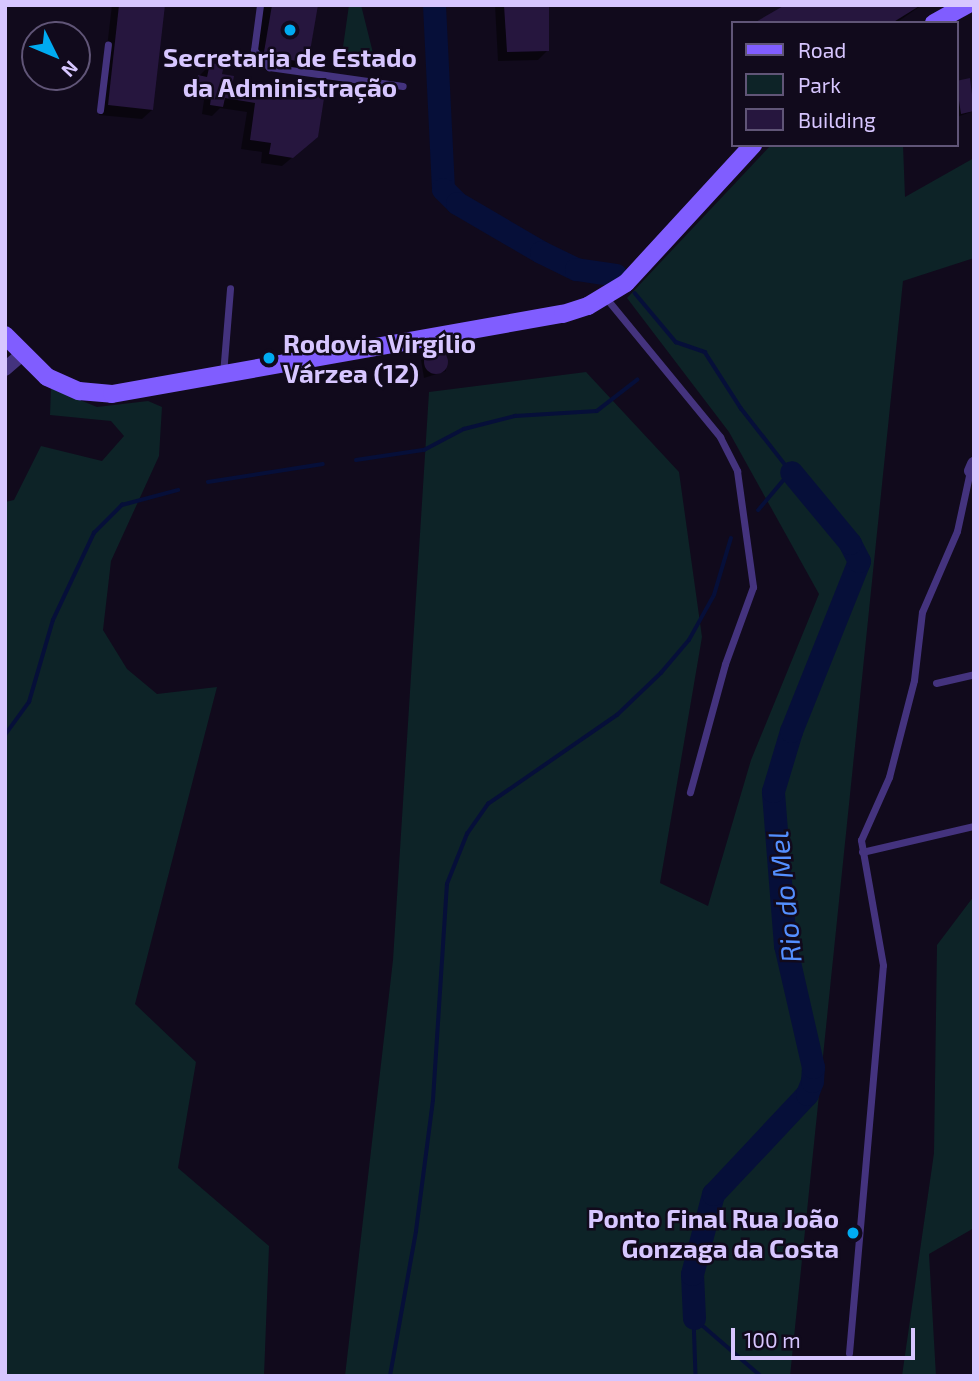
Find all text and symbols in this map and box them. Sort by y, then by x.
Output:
north arrow [21,21,91,91]
legend [730,21,958,147]
marker: Secretaria de Estado da Administração [282,22,298,38]
text: Road [798,37,846,62]
place label: Secretaria de Estado da Administração [163,41,417,102]
text: N [57,56,83,82]
text: Park [798,72,841,97]
text: Building [798,107,876,132]
place label: Rodovia Virgílio Várzea (12) [283,327,477,388]
marker: Rodovia Virgílio Várzea (12) [261,350,277,366]
water label: Rio do Mel [760,830,808,964]
place label: Ponto Final Rua João Gonzaga da Costa [586,1202,839,1264]
marker: Ponto Final Rua João Gonzaga da Costa [845,1225,861,1241]
scale bar [734,1314,918,1358]
text: 100 m [744,1327,801,1352]

